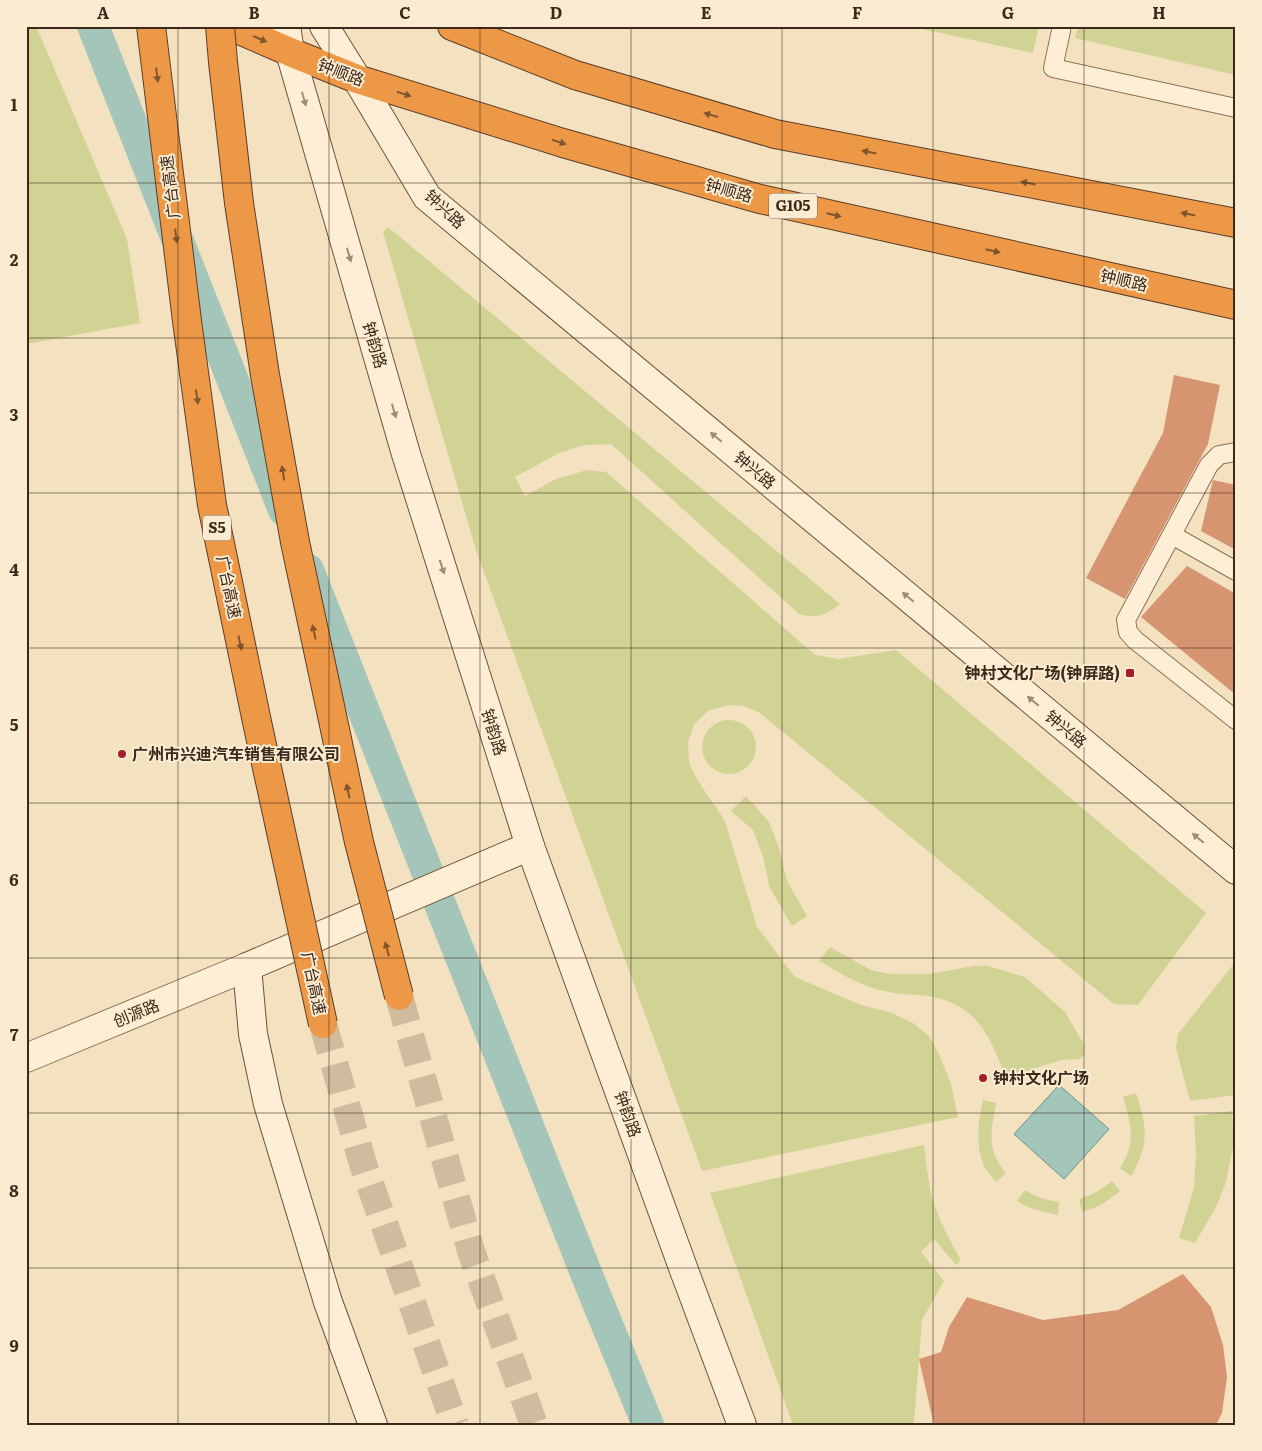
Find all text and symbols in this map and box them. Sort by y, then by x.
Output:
text: A [97,0,109,24]
text: B [248,0,260,24]
text: C [399,0,411,24]
text: D [550,0,562,24]
text: E [701,0,712,24]
text: F [852,0,862,24]
text: G [1002,0,1014,24]
text: H [1152,0,1166,24]
one-way arrow [253,36,267,44]
street label: 钟顺路 [315,51,368,91]
one-way arrow [153,67,161,83]
one-way arrow [397,90,412,98]
text: 1 [11,92,18,116]
one-way arrow [300,92,308,107]
one-way arrow [703,111,718,119]
one-way arrow [552,138,567,146]
one-way arrow [861,148,876,156]
street label: 广台高速 [153,154,185,220]
street label: 钟顺路 [703,171,756,207]
one-way arrow [1021,179,1036,187]
street label: 钟兴路 [420,183,471,233]
road number: G105 [769,194,817,218]
one-way arrow [1180,210,1195,218]
one-way arrow [827,211,842,219]
one-way arrow [172,228,180,244]
text: 2 [10,247,19,271]
one-way arrow [985,247,1001,255]
one-way arrow [345,248,353,263]
street label: 钟顺路 [1098,262,1150,296]
street label: 钟韵路 [358,318,394,371]
one-way arrow [193,390,201,406]
text: 3 [10,402,19,426]
one-way arrow [391,404,399,419]
one-way arrow [710,432,723,443]
street label: 钟兴路 [730,445,782,494]
one-way arrow [278,464,286,480]
road number: S5 [203,516,231,540]
street label: 广台高速 [212,553,248,621]
text: 4 [9,557,19,581]
one-way arrow [439,559,446,574]
one-way arrow [902,592,915,603]
one-way arrow [310,624,318,640]
one-way arrow [237,636,245,652]
place label: 钟村文化广场(钟屏路) [965,660,1120,684]
marker: 钟村文化广场(钟屏路) [1124,667,1136,679]
one-way arrow [1027,696,1039,707]
street label: 钟兴路 [1041,704,1093,753]
street label: 钟韵路 [476,705,514,758]
text: 5 [10,712,19,736]
place label: 广州市兴迪汽车销售有限公司 [132,741,340,765]
marker: 广州市兴迪汽车销售有限公司 [116,748,128,760]
one-way arrow [344,783,352,799]
one-way arrow [1192,833,1205,844]
text: 6 [9,867,19,891]
one-way arrow [383,941,391,956]
street label: 广台高速 [297,949,333,1017]
street label: 创源路 [109,992,162,1032]
text: 7 [10,1022,19,1046]
place label: 钟村文化广场 [993,1065,1089,1089]
marker: 钟村文化广场 [977,1072,989,1084]
street label: 钟韵路 [609,1087,648,1140]
text: 8 [9,1178,19,1202]
text: 9 [9,1333,19,1357]

